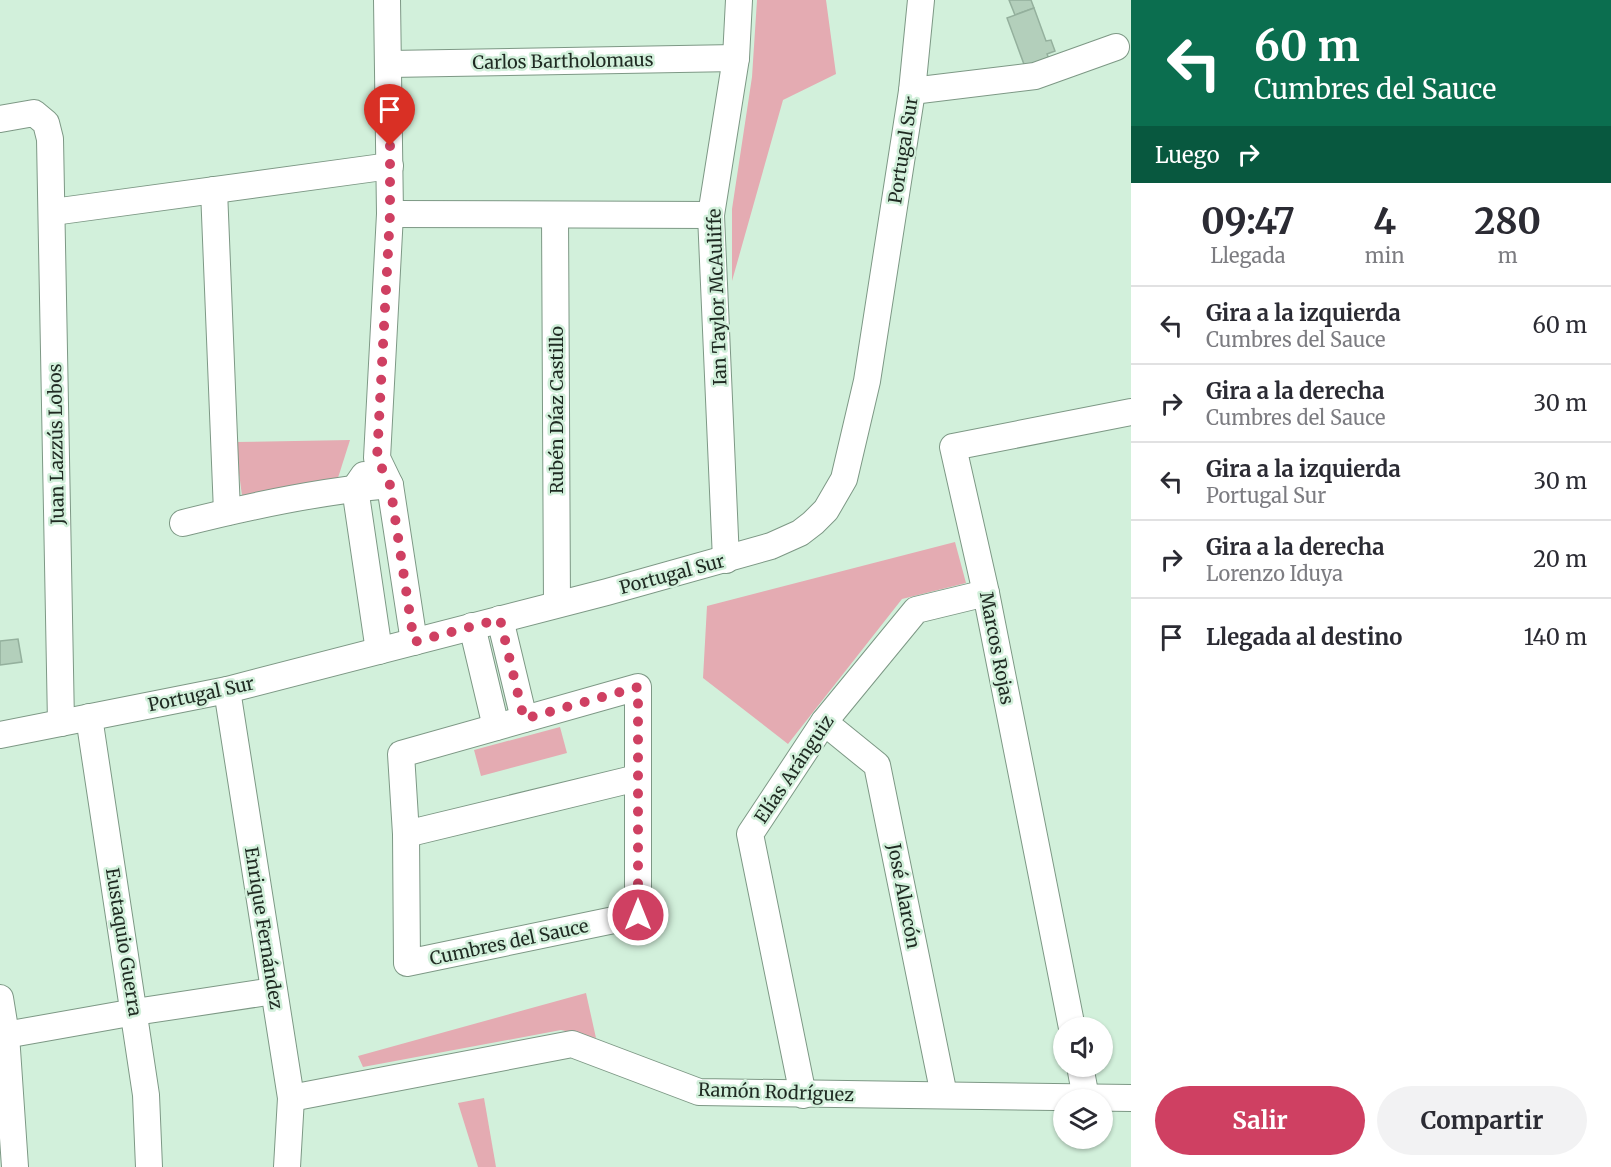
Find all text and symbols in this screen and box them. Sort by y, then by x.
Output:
text: 60 m [1254,20,1360,72]
icon: left [1155,24,1233,102]
street label: Carlos Bartholomaus [472,48,654,74]
text: Cumbres del Sauce [1254,72,1496,106]
pin [364,84,415,146]
icon: arrive [373,93,406,126]
street label: Portugal Sur [883,95,923,205]
icon: right [1232,138,1265,171]
text: Luego [1155,141,1220,169]
text: 09:47 [1201,199,1295,244]
text: 4 [1373,199,1396,244]
text: 280 [1474,199,1541,244]
street label: Ian Taylor McAuliffe [702,208,732,386]
text: Llegada [1210,243,1285,268]
text: min [1365,243,1404,268]
text: m [1498,243,1518,268]
text: Gira a la izquierda [1206,299,1401,327]
icon: left [1155,309,1188,342]
text: 60 m [1533,311,1587,339]
street label: Rubén Díaz Castillo [545,326,568,494]
text: Cumbres del Sauce [1206,327,1386,352]
street label: Juan Lazzús Lobos [43,363,69,526]
text: Gira a la derecha [1206,377,1384,405]
icon: right [1155,387,1188,420]
text: 30 m [1533,389,1587,417]
text: Cumbres del Sauce [1206,405,1386,430]
text: Gira a la izquierda [1206,455,1401,483]
icon: left [1155,465,1188,498]
text: 30 m [1533,467,1587,495]
text: Portugal Sur [1206,483,1326,508]
text: Gira a la derecha [1206,533,1384,561]
icon: right [1155,543,1188,576]
text: 20 m [1533,545,1587,573]
street label: Portugal Sur [617,549,727,599]
text: Lorenzo Iduya [1206,561,1343,586]
street label: Marcos Rojas [975,590,1019,706]
icon: arrive [1155,621,1188,654]
text: Llegada al destino [1206,623,1402,651]
text: 140 m [1524,623,1587,651]
street label: Portugal Sur [146,672,256,716]
street label: Elías Aránguiz [749,710,839,828]
street label: José Alarcón [882,841,925,950]
street label: Enrique Fernández [240,845,288,1011]
street label: Eustaquio Guerra [101,866,147,1018]
position arrow [606,883,670,947]
street label: Cumbres del Sauce [428,914,590,970]
map controls [1053,1017,1113,1149]
button: sound [1053,1017,1113,1077]
street label: Ramón Rodríguez [698,1078,855,1106]
button: Salir [1155,1086,1365,1155]
button: Compartir [1377,1086,1587,1155]
button: layers [1053,1089,1113,1149]

